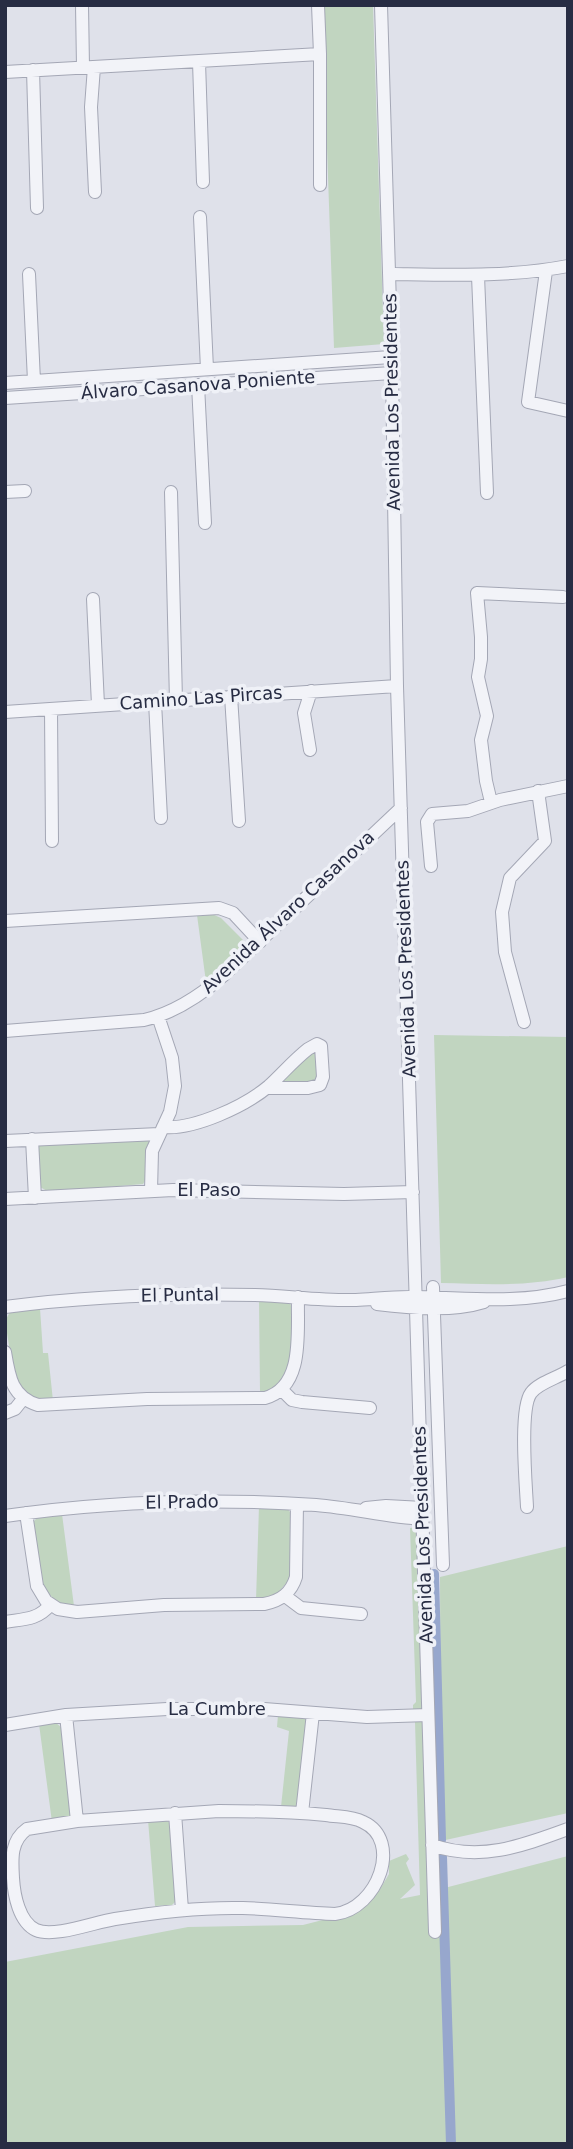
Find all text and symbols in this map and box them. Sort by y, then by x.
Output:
street label: Avenida Los Presidentes [379,293,404,511]
street label: Álvaro Casanova Poniente [80,366,316,403]
street label: Camino Las Pircas [119,681,283,714]
street label: Avenida Álvaro Casanova [197,826,378,997]
street label: Avenida Los Presidentes [391,860,420,1078]
street label: El Paso [177,1179,241,1200]
street label: El Puntal [141,1283,219,1306]
street label: Avenida Los Presidentes [408,1426,437,1644]
street label: El Prado [145,1490,219,1513]
street label: La Cumbre [168,1698,266,1719]

